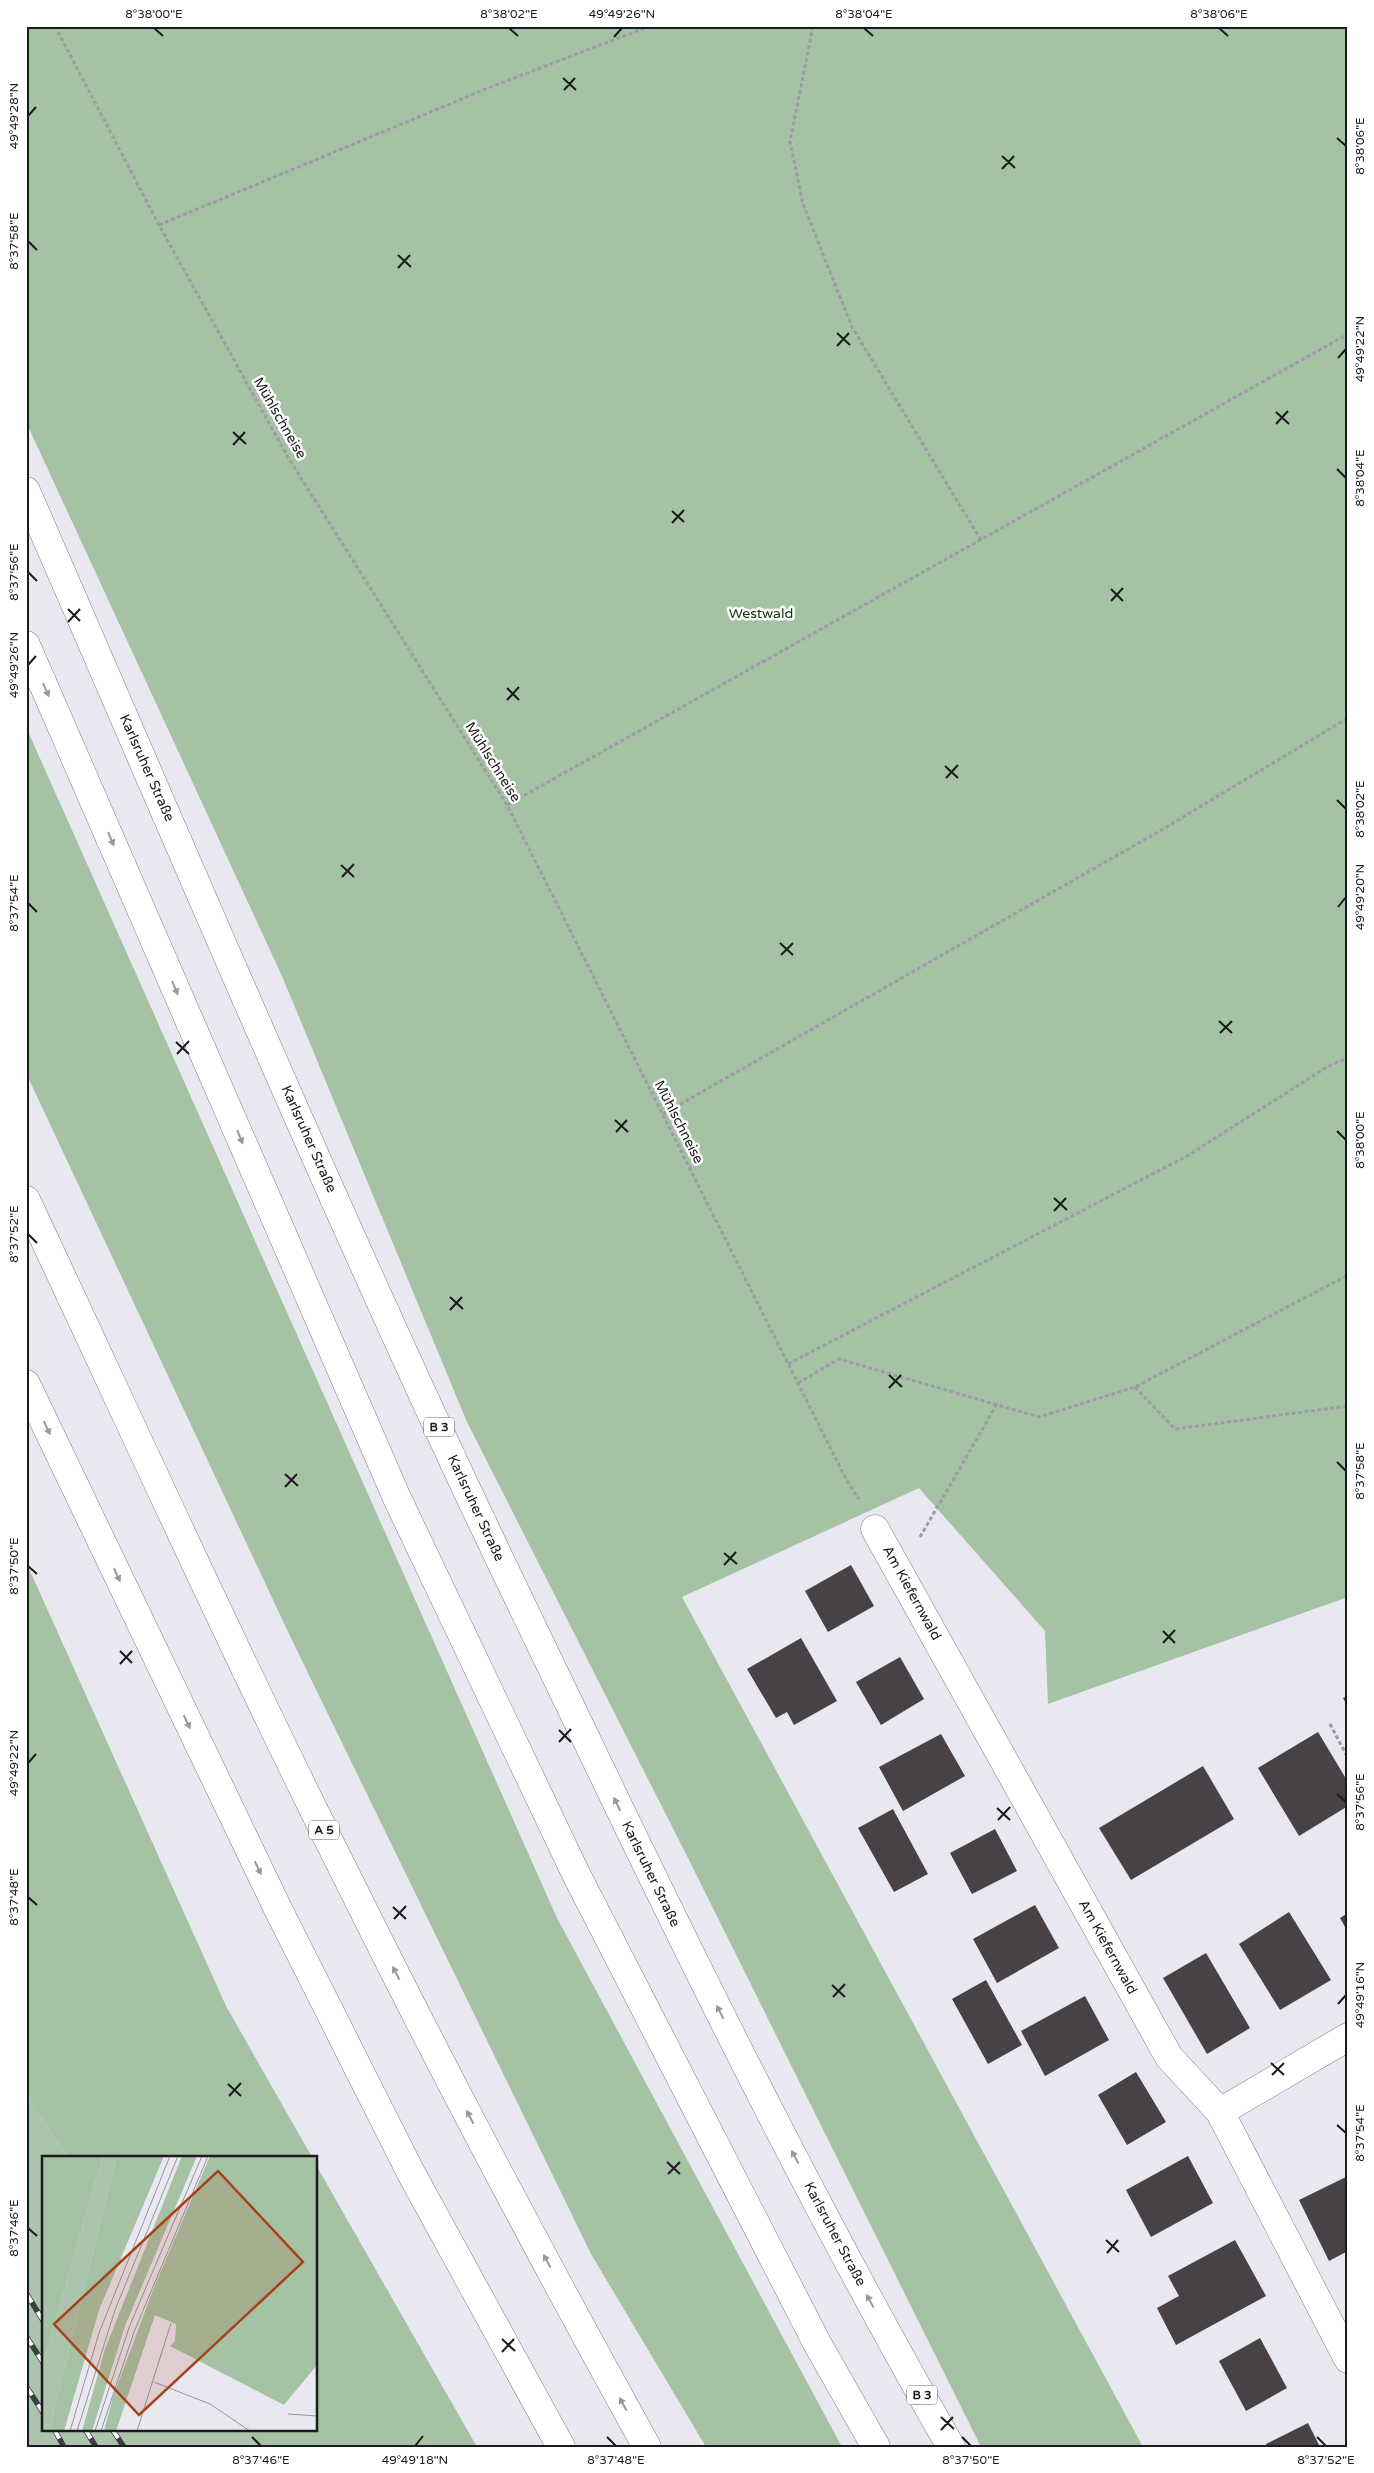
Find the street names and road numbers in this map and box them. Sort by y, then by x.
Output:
street label: Mühlschneise [250,374,310,462]
street label: Karlsruher Straße [116,712,178,824]
street label: Mühlschneise [462,719,524,805]
street label: Mühlschneise [651,1078,707,1167]
street label: Karlsruher Straße [278,1083,340,1195]
road number: B 3 [424,1418,454,1436]
street label: Karlsruher Straße [444,1452,508,1564]
street label: Am Kiefernwald [879,1543,945,1643]
street label: Karlsruher Straße [618,1818,684,1930]
road number: A 5 [309,1820,339,1840]
street label: Am Kiefernwald [1075,1897,1141,1997]
street label: Karlsruher Straße [800,2179,870,2289]
road number: B 3 [907,2386,937,2404]

